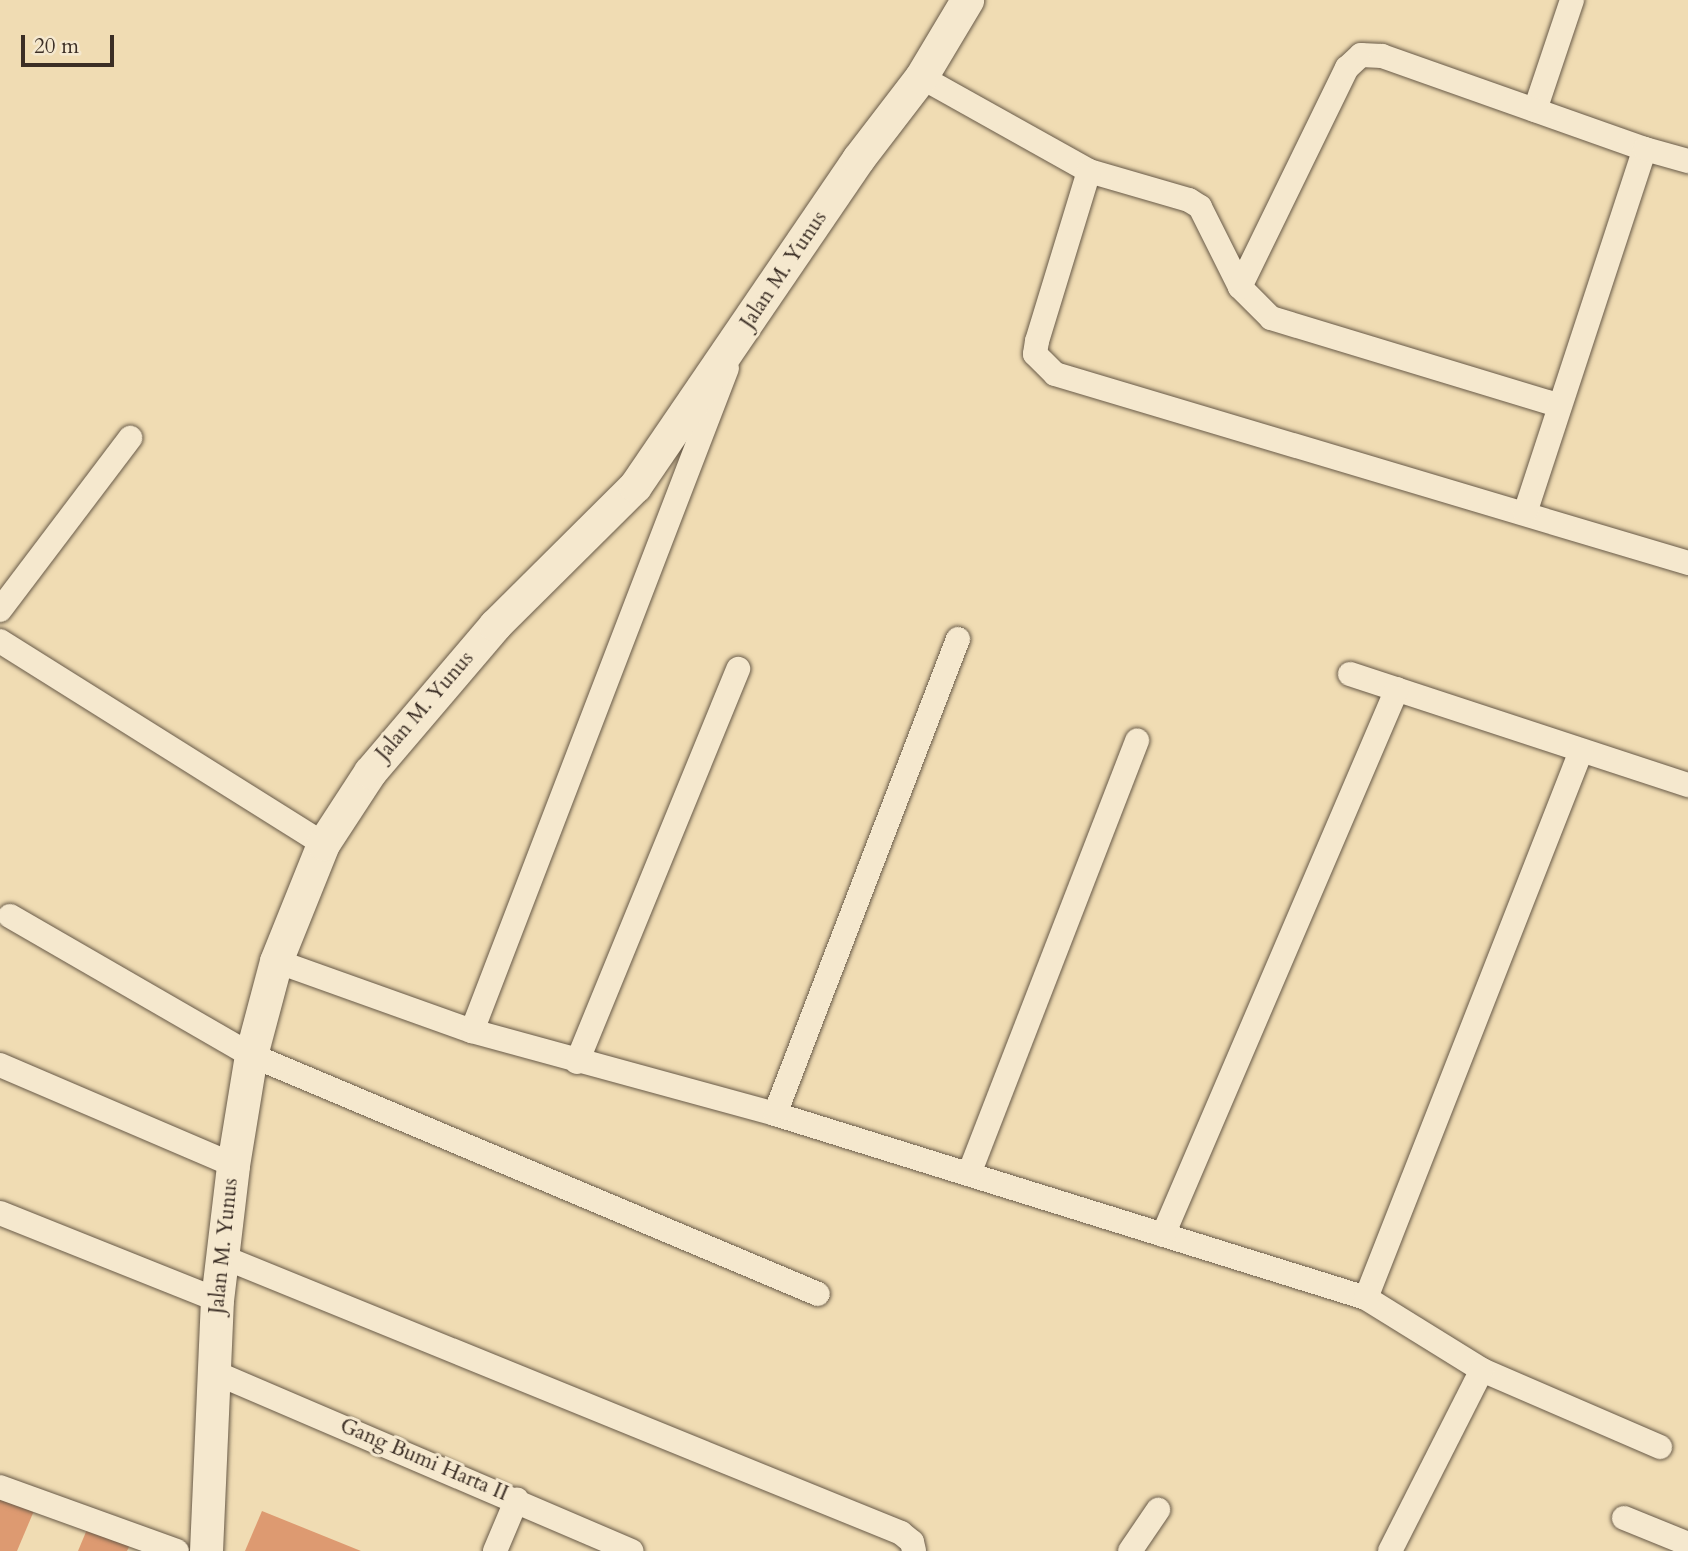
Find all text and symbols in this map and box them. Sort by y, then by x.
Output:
scale bar [24,21,117,65]
text: 20 m [34,32,79,61]
street label: Jalan M. Yunus [735,206,833,334]
street label: Jalan M. Yunus [371,646,479,766]
street label: Jalan M. Yunus [204,1177,244,1315]
street label: Gang Bumi Harta II [336,1413,512,1507]

